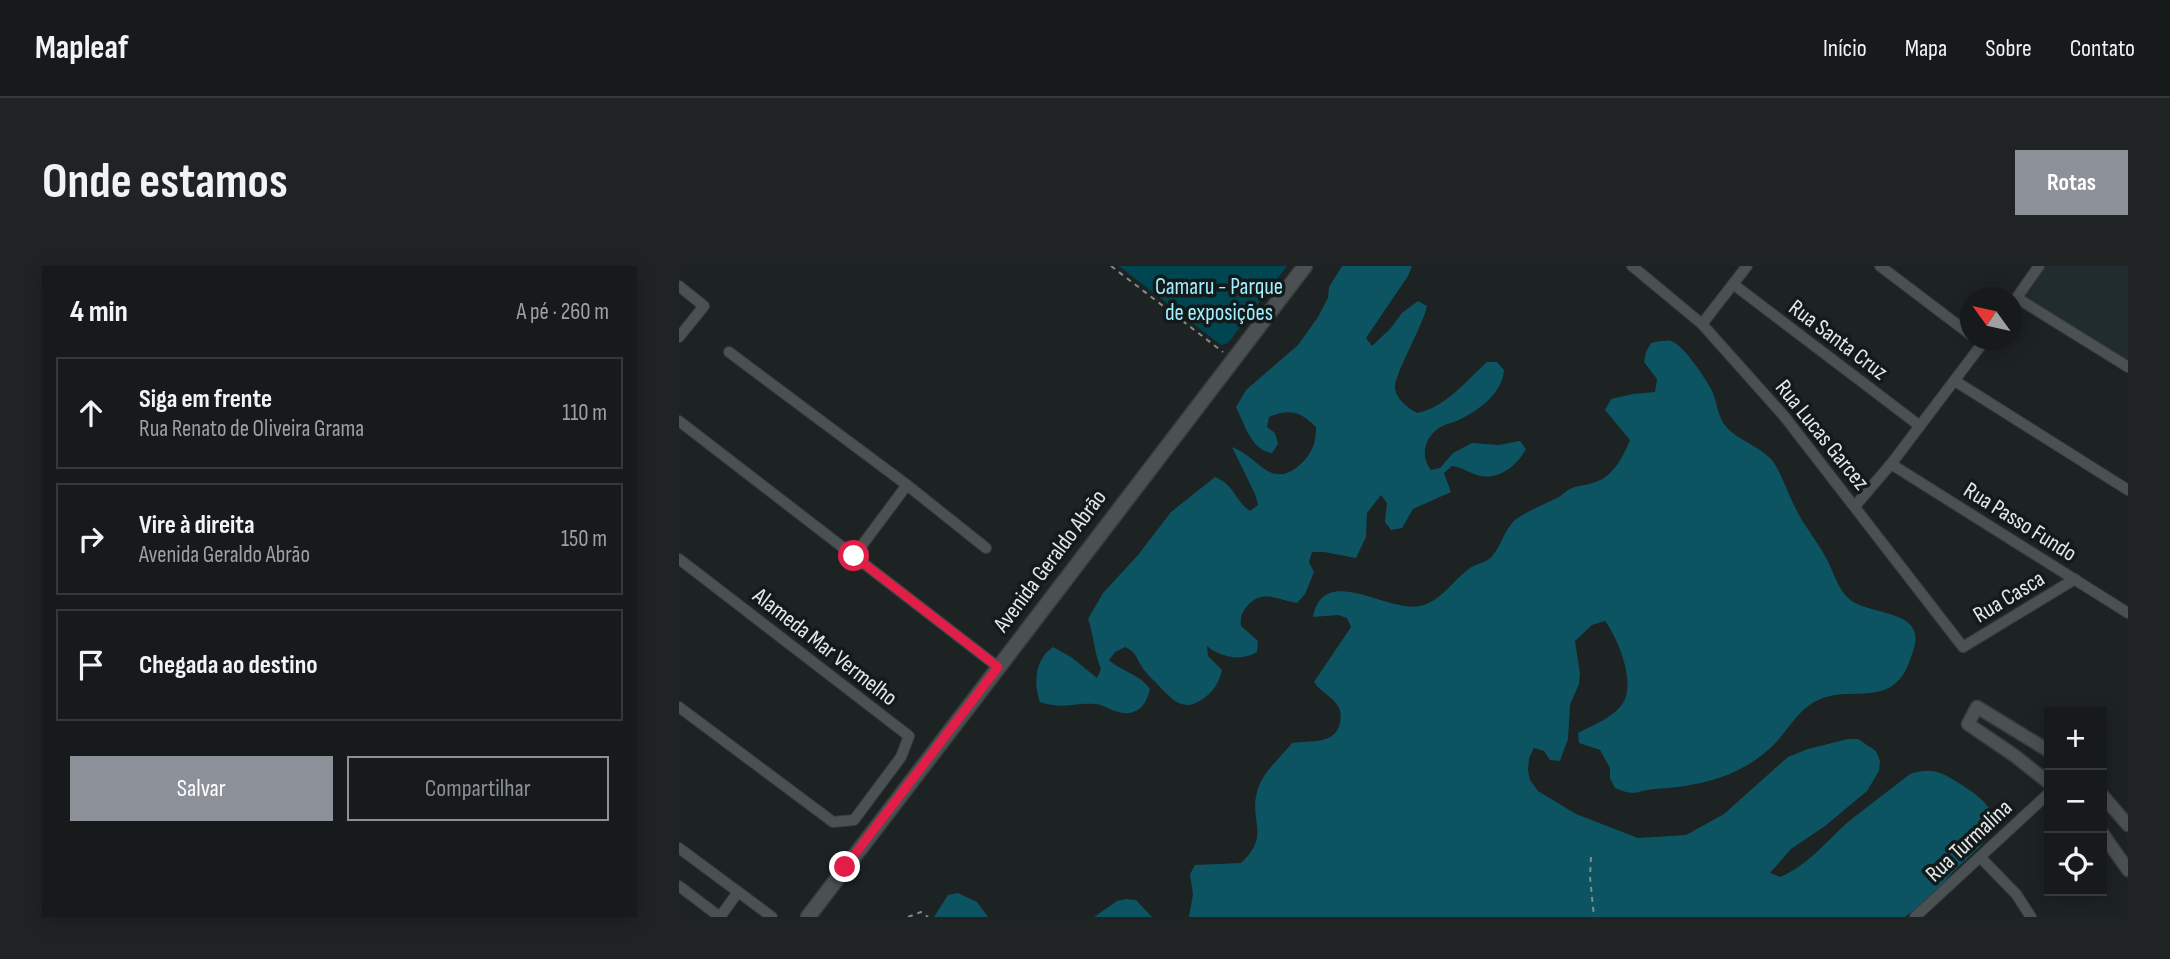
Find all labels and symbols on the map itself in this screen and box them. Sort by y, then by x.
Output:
park label: Camaru - Parque de exposições [1155,273,1283,327]
north arrow [1960,287,2023,350]
street label: Rua Santa Cruz [1783,294,1893,386]
street label: Rua Lucas Garcez [1769,374,1875,496]
street label: Rua Passo Fundo [1958,476,2082,568]
street label: Avenida Geraldo Abrão [987,484,1113,639]
route start [838,540,869,571]
street label: Rua Casca [1968,565,2050,629]
street label: Alameda Mar Vermelho [747,581,903,712]
street label: Rua Turmalina [1920,794,2018,888]
route end [829,851,860,882]

